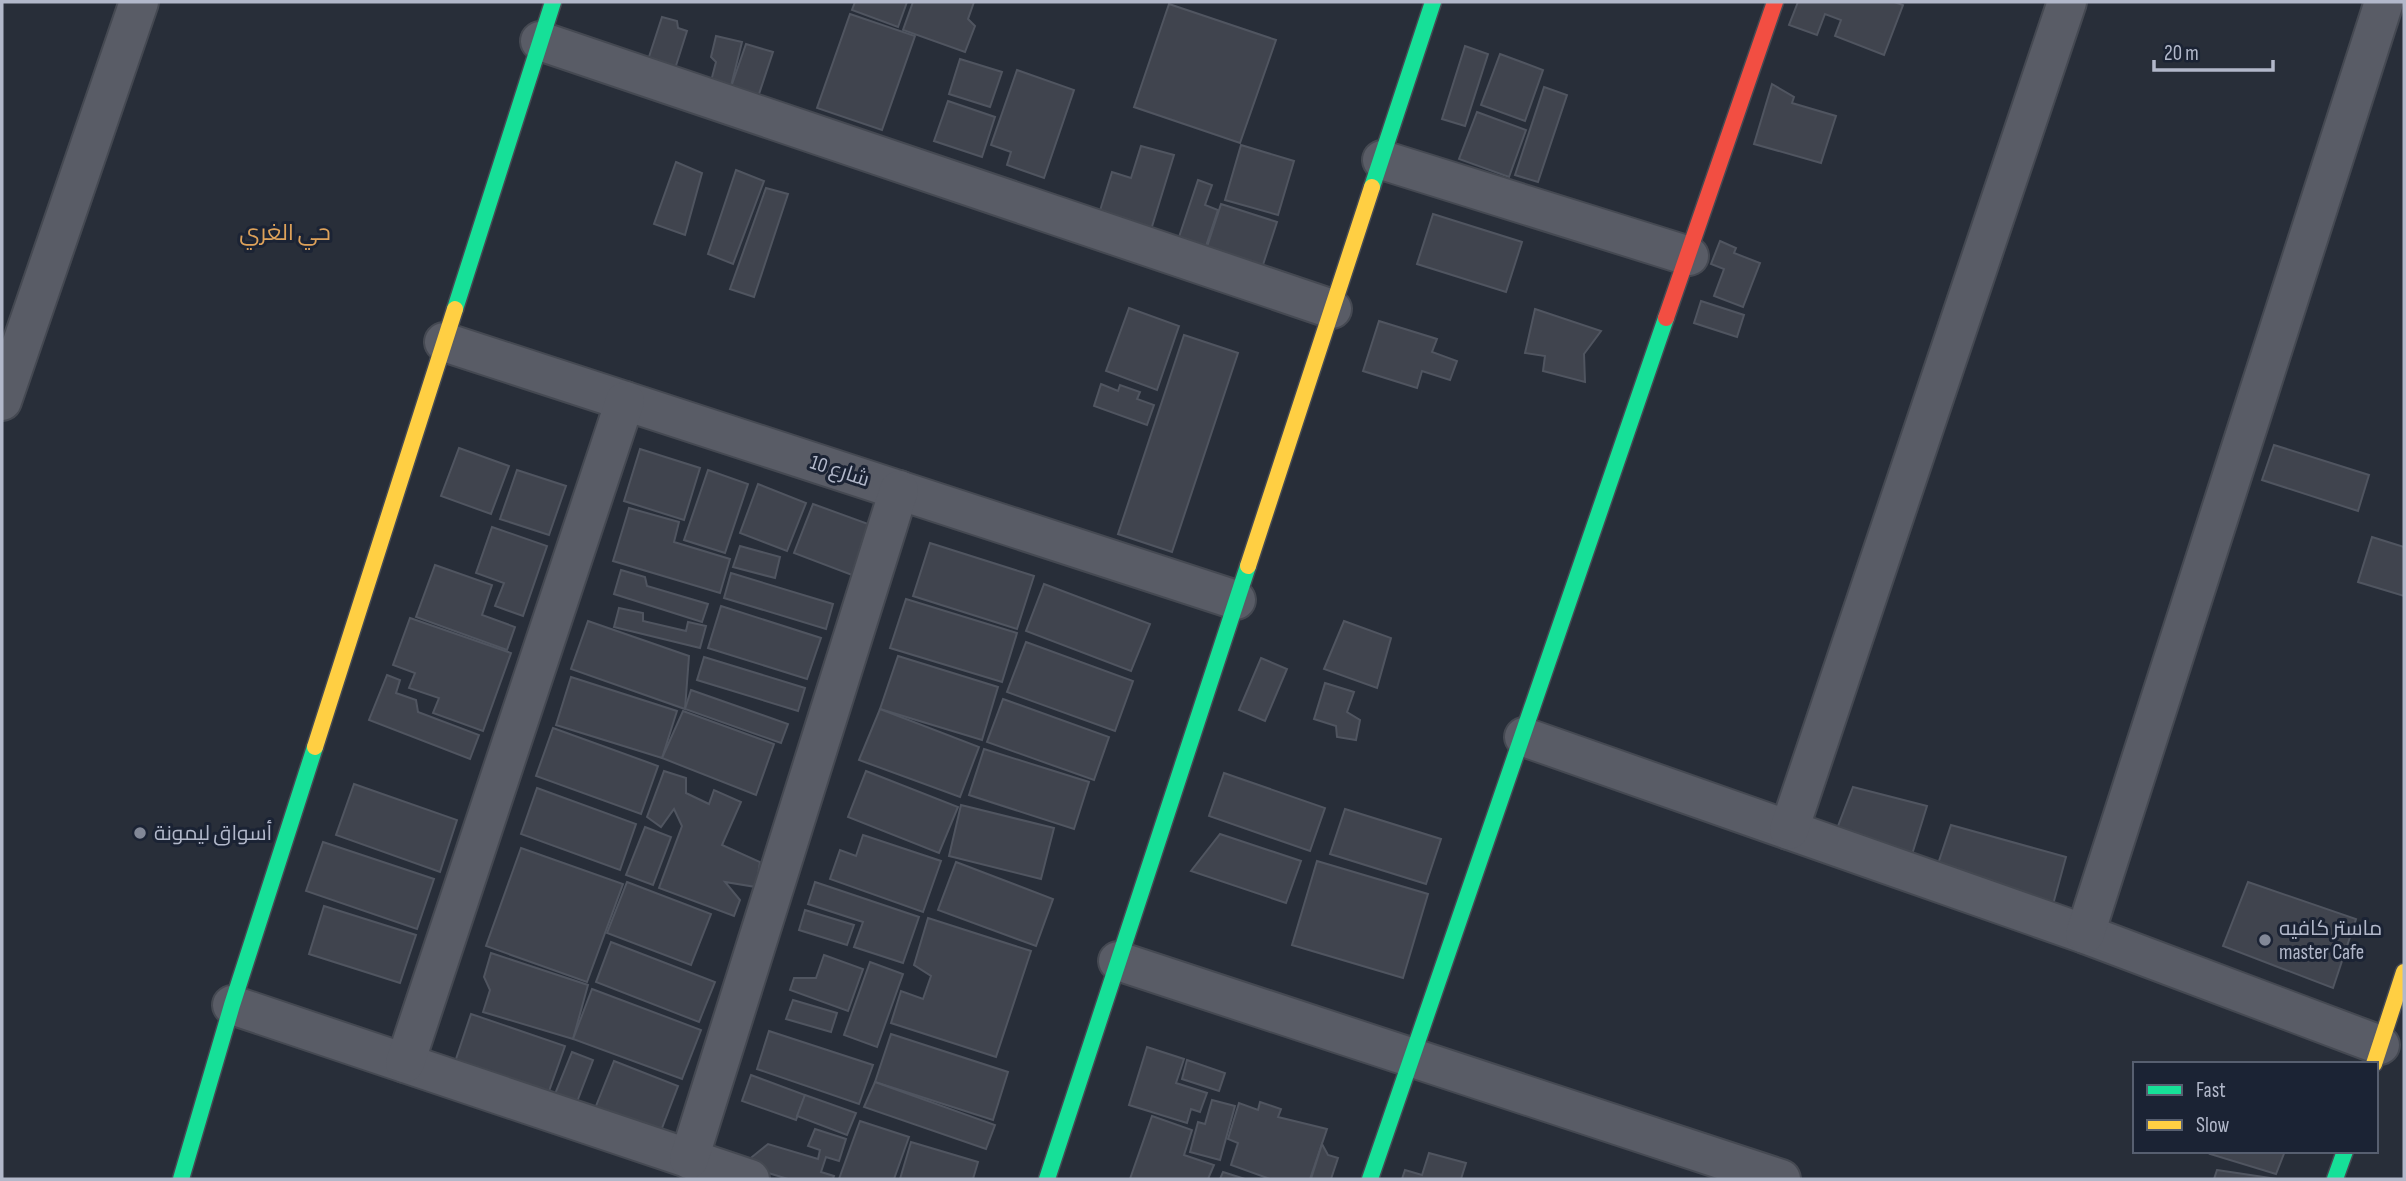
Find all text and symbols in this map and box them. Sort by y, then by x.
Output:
scale bar [2154,28,2273,72]
text: 20 m [2164,41,2199,66]
district label: حي الغري [239,219,331,250]
street label: شارع 10 [807,450,873,493]
place label: أسواق ليمونة [154,820,272,846]
marker: أسواق ليمونة [132,825,148,841]
place label: ماستر كافيه master Cafe [2279,916,2382,965]
marker: ماستر كافيه master Cafe [2257,932,2273,948]
legend [2133,1062,2378,1153]
text: Fast [2196,1078,2226,1103]
text: Slow [2196,1113,2230,1138]

